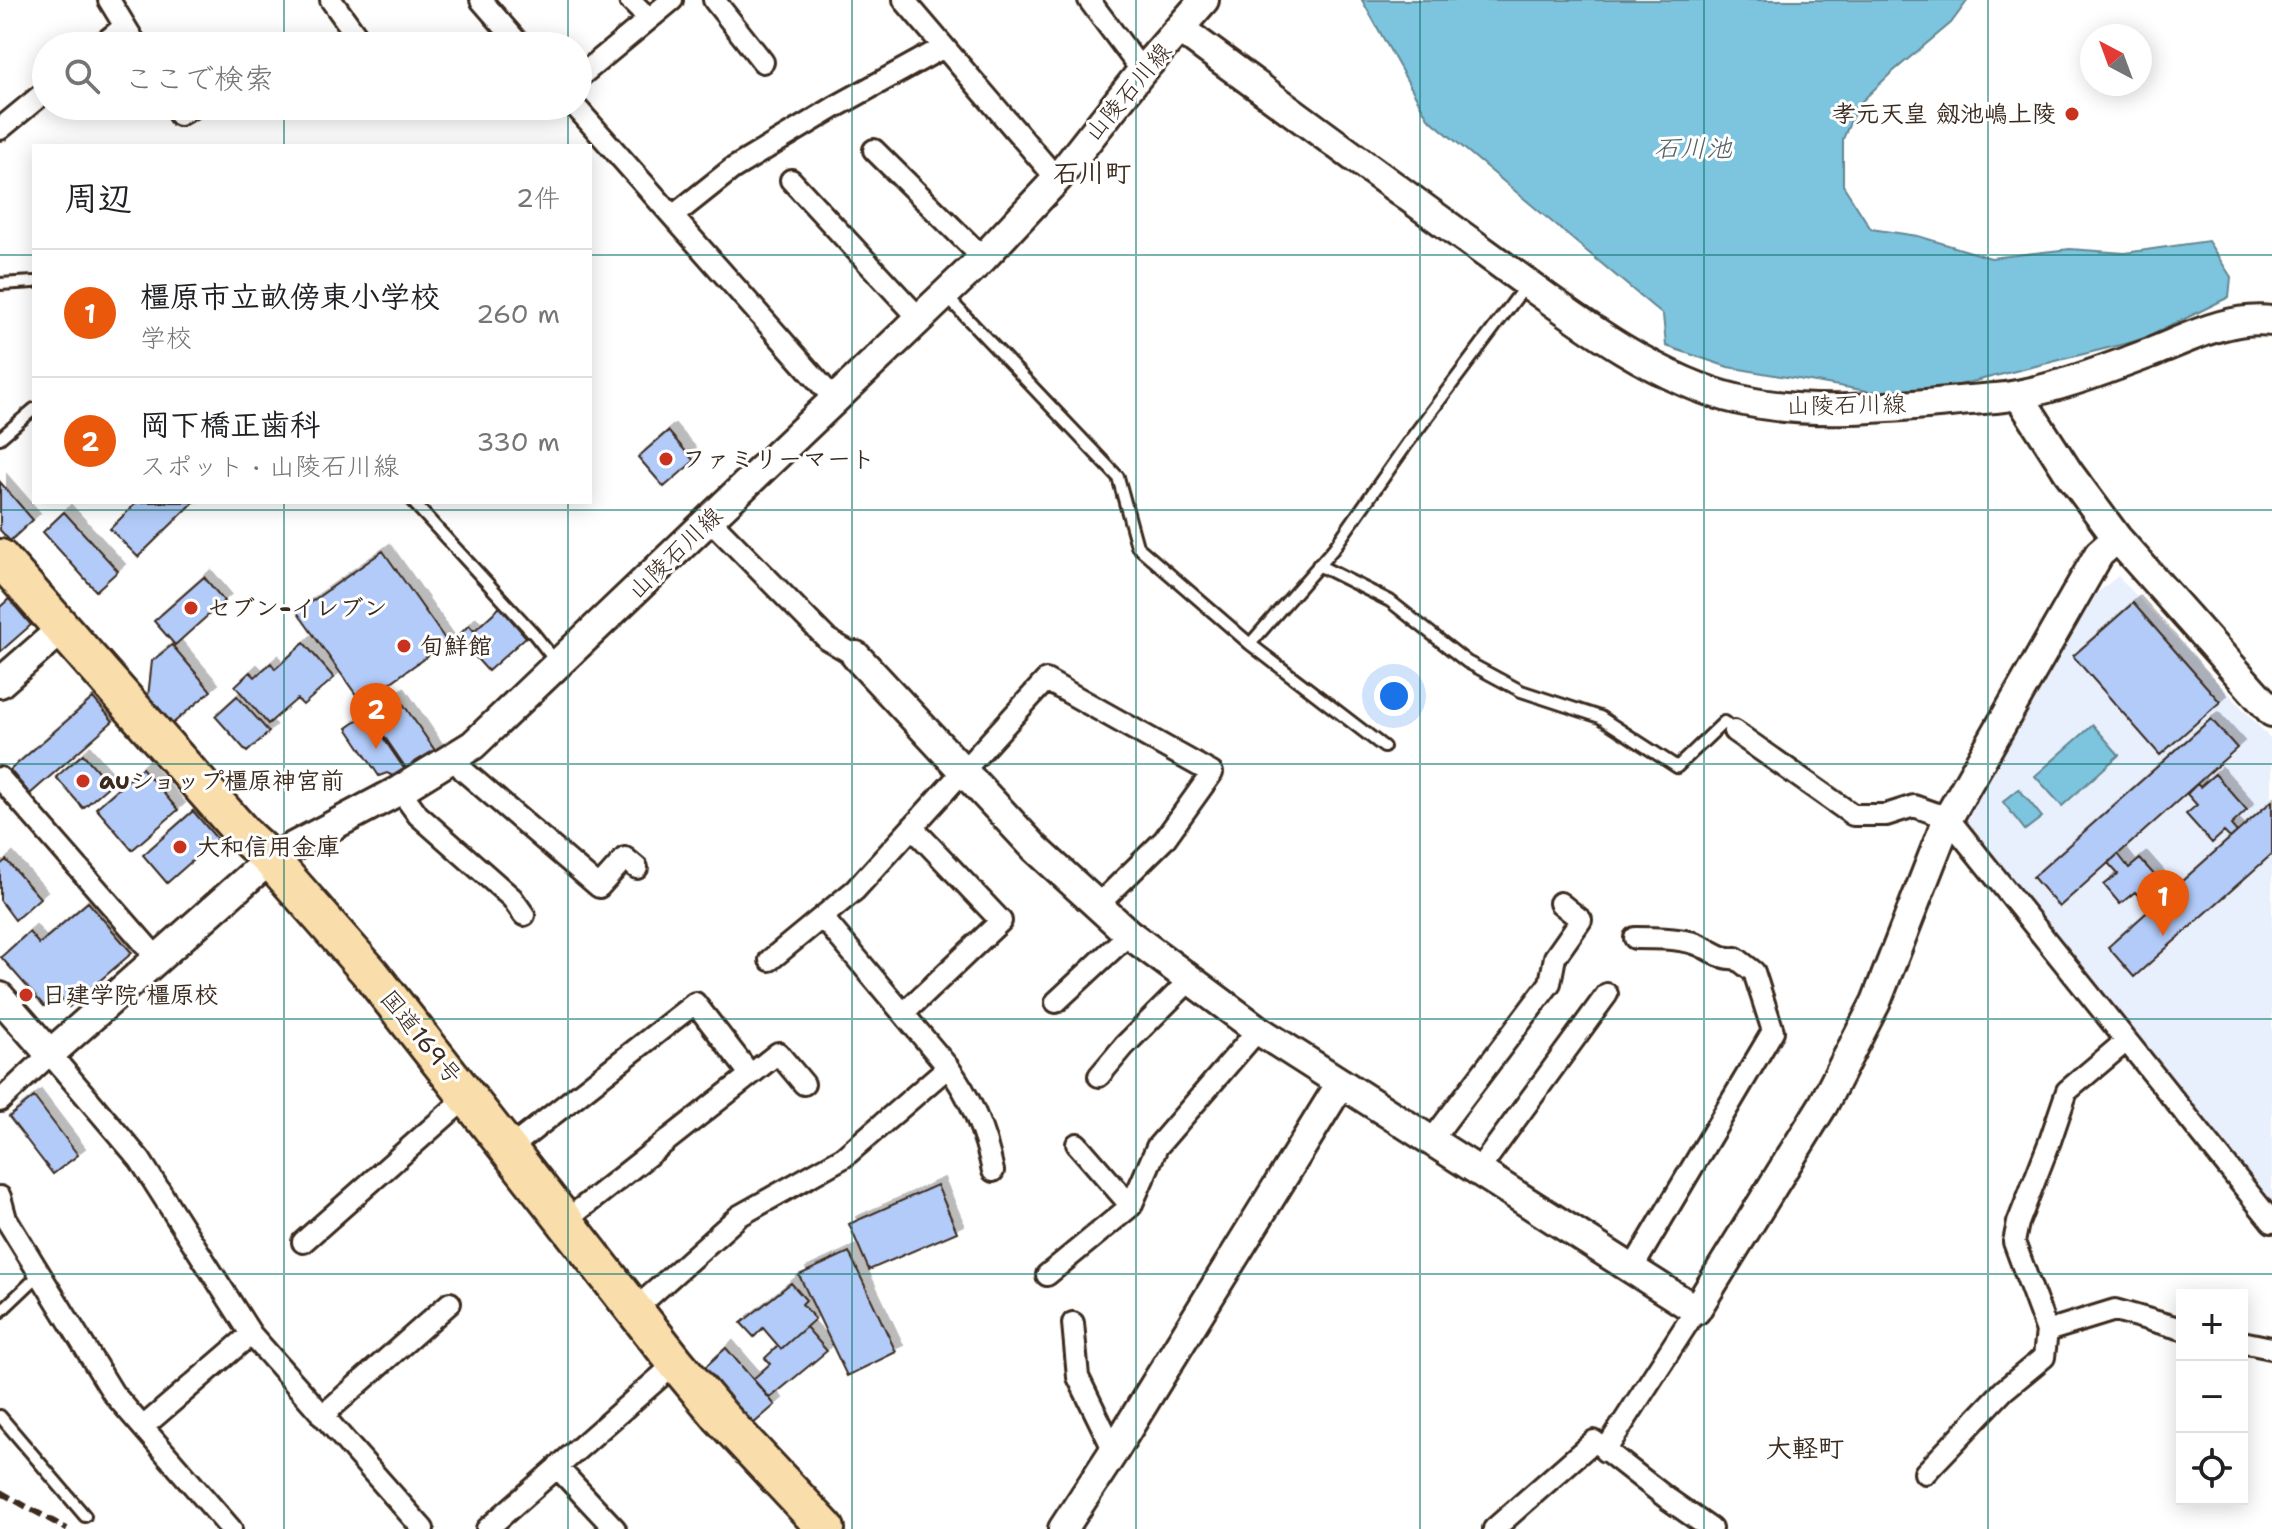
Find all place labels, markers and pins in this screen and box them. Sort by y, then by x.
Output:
place label: 孝元天皇 劔池嶋上陵 [1832,98,2056,130]
marker: 孝元天皇 劔池嶋上陵 [2063,105,2081,123]
place label: ファミリーマート [682,443,875,475]
marker: ファミリーマート [657,450,675,468]
place label: セブン-イレブン [207,592,387,624]
marker: セブン-イレブン [182,599,200,617]
place label: 旬鮮館 [420,630,492,662]
marker: 旬鮮館 [395,637,413,655]
pin: 2 [350,683,402,749]
place label: auショップ橿原神宮前 [99,765,344,797]
marker: auショップ橿原神宮前 [74,772,92,790]
place label: 大和信用金庫 [196,831,340,863]
marker: 大和信用金庫 [171,838,189,856]
pin: 1 [2137,870,2189,936]
place label: 日建学院 橿原校 [42,979,218,1011]
marker: 日建学院 橿原校 [17,986,35,1004]

